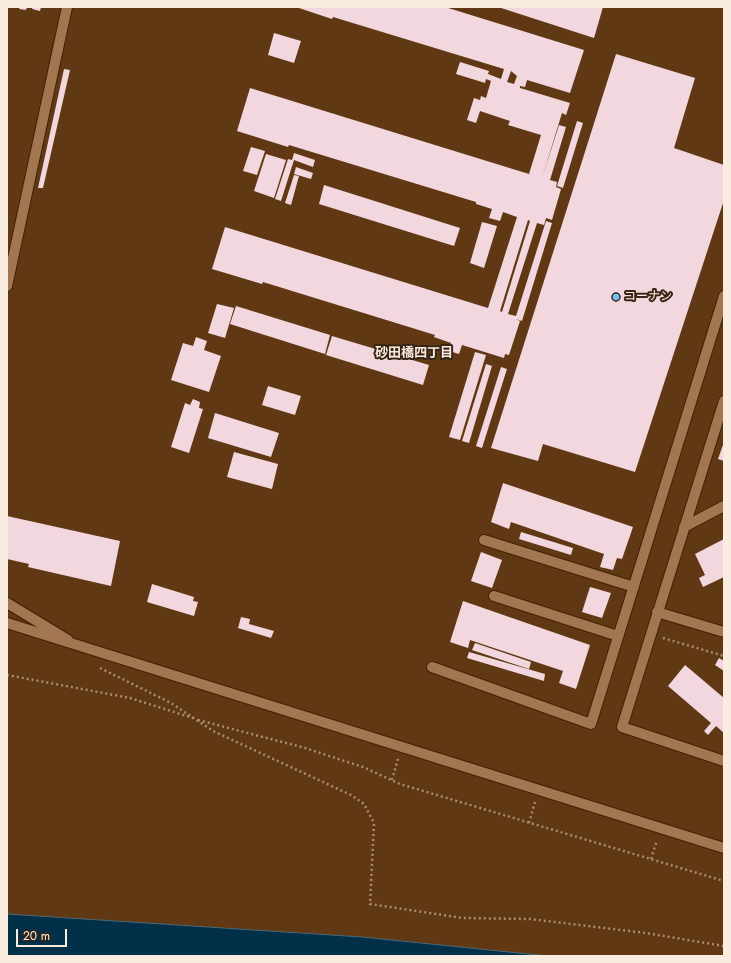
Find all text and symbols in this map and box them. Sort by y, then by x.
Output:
place label: コーナン [624,290,672,304]
marker: コーナン [611,292,621,302]
district label: 砂田橋四丁目 [375,346,453,362]
scale bar [18,921,69,947]
text: 20 m [23,927,50,945]

